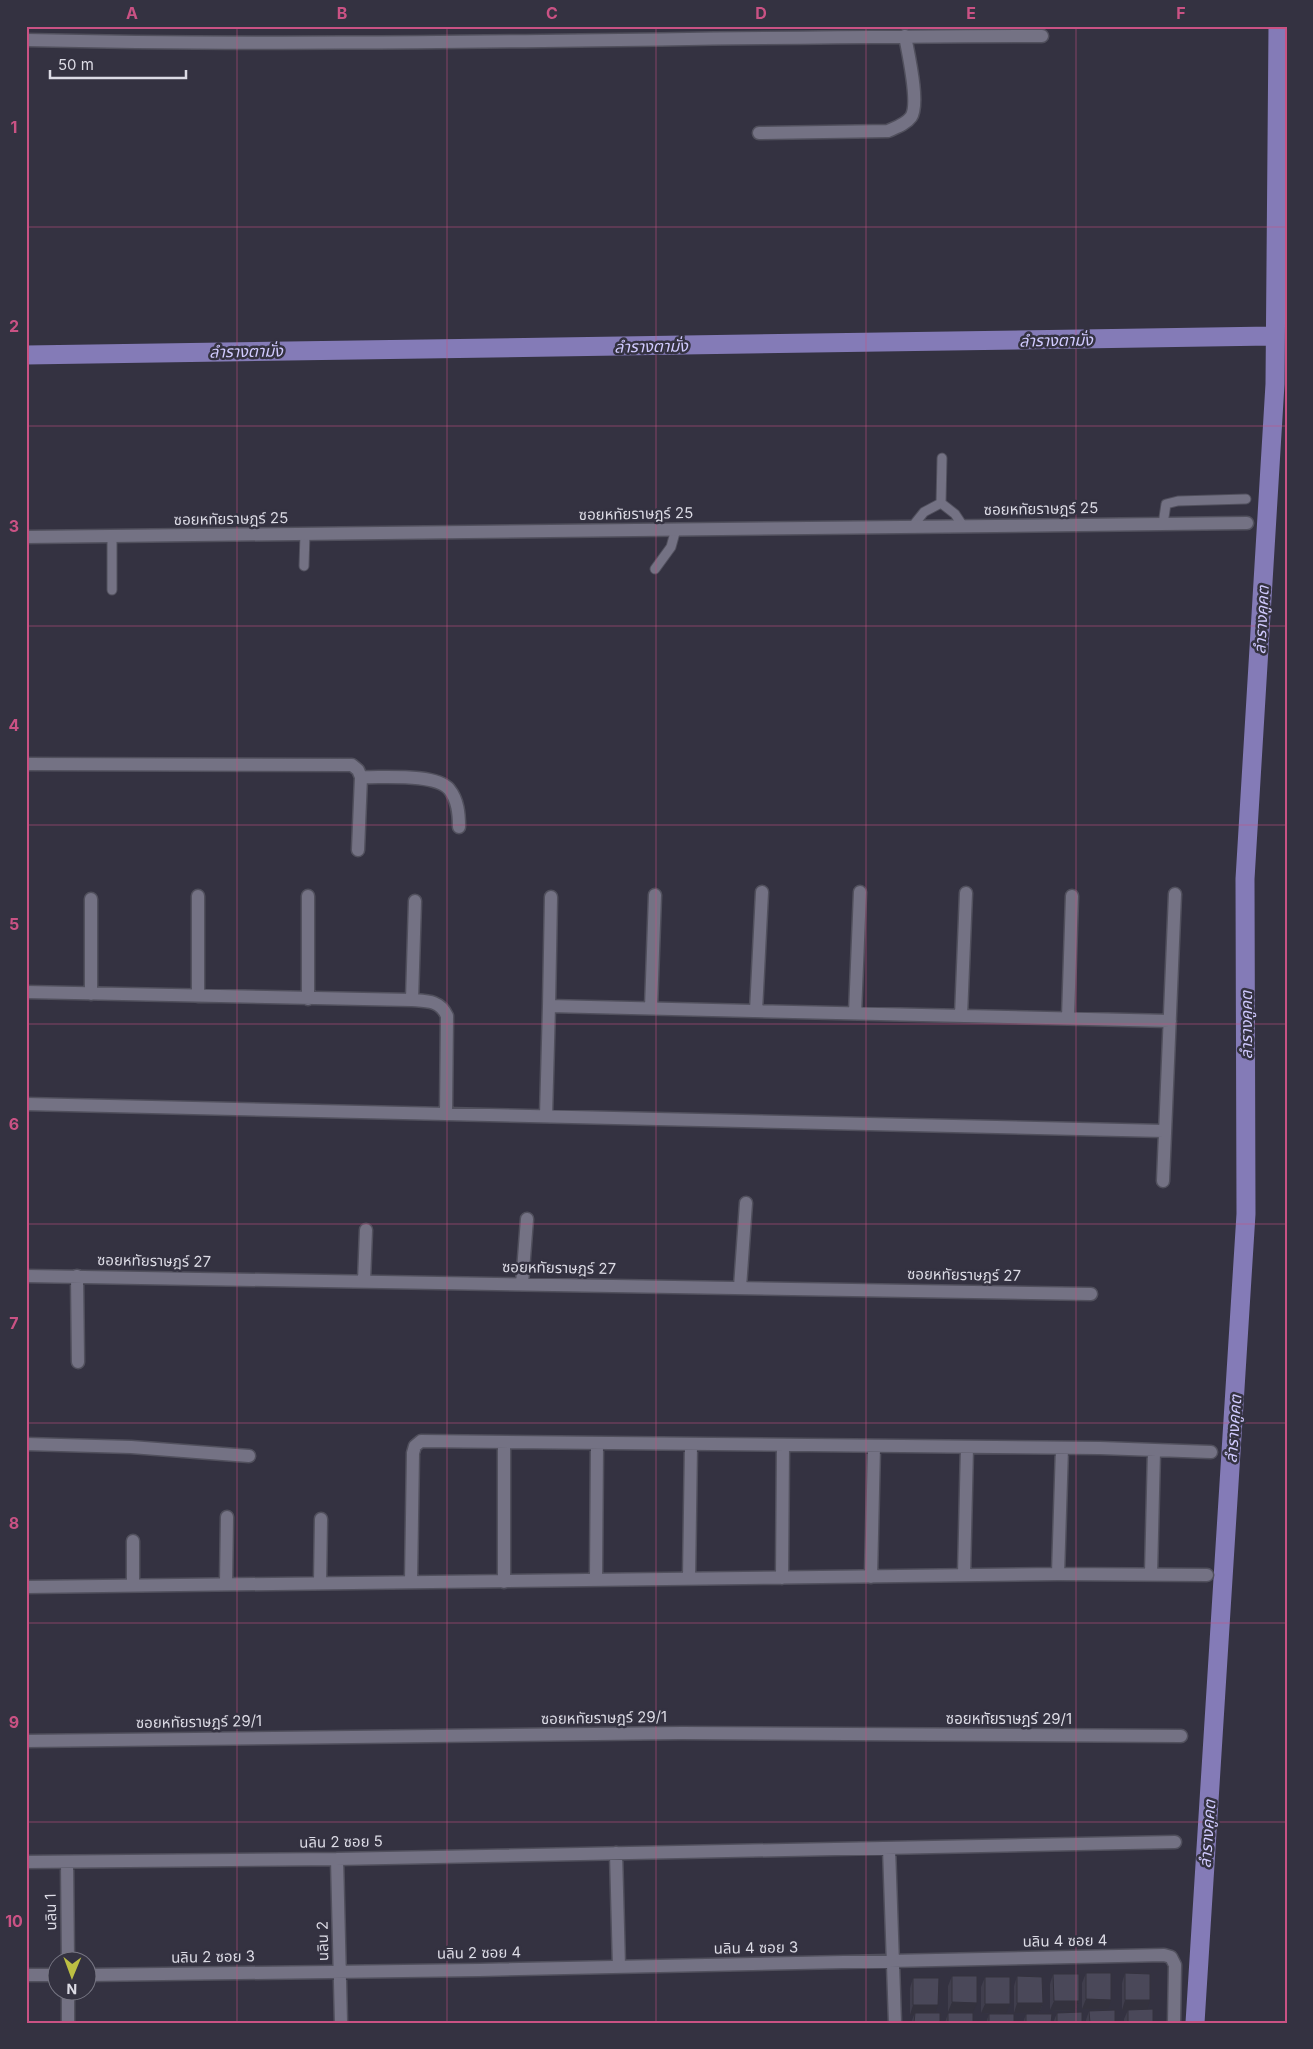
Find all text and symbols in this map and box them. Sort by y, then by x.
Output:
text: A [126,3,138,23]
text: B [337,3,347,23]
text: C [546,3,558,23]
text: D [755,3,767,23]
text: E [966,3,976,23]
text: F [1176,3,1186,23]
scale bar [50,48,186,80]
text: 50 m [58,55,94,74]
text: 1 [11,117,17,137]
text: 2 [9,316,19,336]
water label: ลำรางตามั่ง [1019,329,1094,351]
water label: ลำรางตามั่ง [614,335,689,357]
water label: ลำรางตามั่ง [209,340,284,362]
street label: ซอยหทัยราษฎร์ 25 [984,498,1098,519]
street label: ซอยหทัยราษฎร์ 25 [579,503,693,524]
street label: ซอยหทัยราษฎร์ 25 [174,508,288,529]
text: 3 [9,516,19,536]
water label: ลำรางคูคต [1249,585,1274,655]
text: 4 [9,715,20,735]
text: 5 [9,914,19,934]
water label: ลำรางคูคต [1236,990,1257,1059]
text: 6 [9,1114,19,1134]
street label: ซอยหทัยราษฎร์ 27 [97,1250,211,1271]
street label: ซอยหทัยราษฎร์ 27 [502,1257,616,1278]
street label: ซอยหทัยราษฎร์ 27 [907,1264,1021,1285]
text: 7 [9,1313,19,1333]
water label: ลำรางคูคต [1221,1393,1246,1464]
text: 8 [9,1513,19,1533]
street label: ซอยหทัยราษฎร์ 29/1 [541,1707,667,1728]
street label: ซอยหทัยราษฎร์ 29/1 [946,1709,1072,1728]
street label: ซอยหทัยราษฎร์ 29/1 [136,1711,262,1732]
text: 9 [9,1712,19,1732]
water label: ลำรางคูคต [1195,1798,1220,1869]
street label: นลิน 2 ซอย 5 [299,1831,383,1852]
street label: นลิน 1 [41,1893,60,1931]
text: 10 [5,1911,23,1931]
street label: นลิน 2 [313,1921,332,1961]
street label: นลิน 4 ซอย 4 [1022,1930,1108,1951]
street label: นลิน 4 ซอย 3 [714,1937,798,1958]
street label: นลิน 2 ซอย 4 [437,1942,521,1963]
street label: นลิน 2 ซอย 3 [171,1946,255,1967]
north arrow [48,1952,98,2002]
text: N [66,1981,77,1998]

